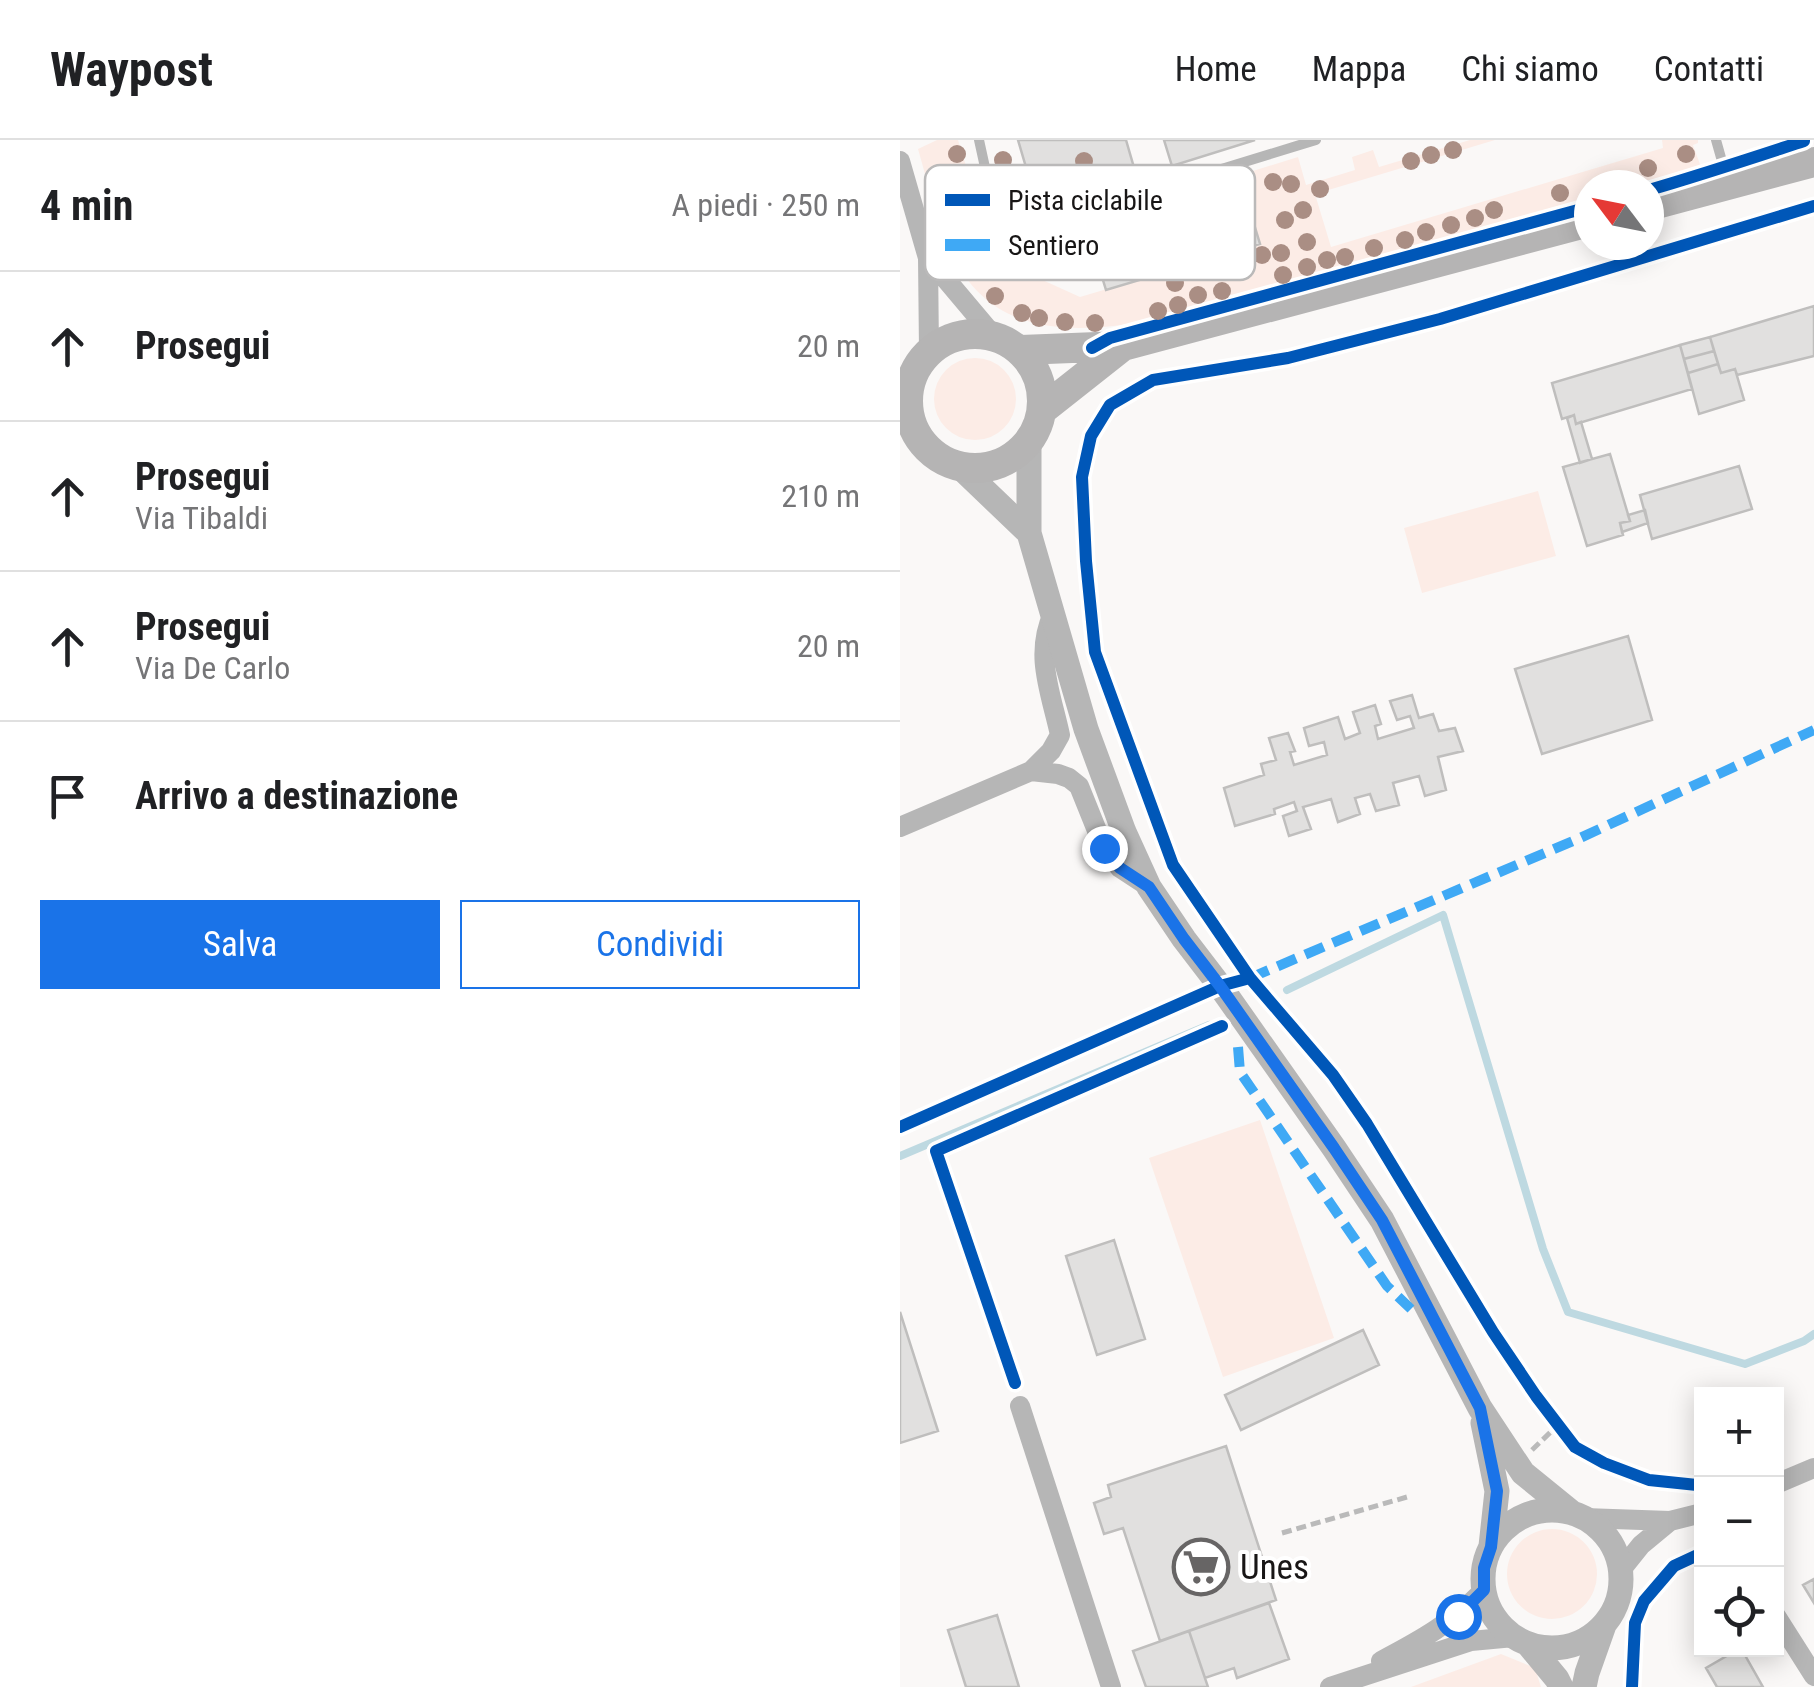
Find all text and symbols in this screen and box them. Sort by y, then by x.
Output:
text: Waypost [50,41,213,98]
text: Home [1175,49,1257,90]
text: Mappa [1312,49,1406,90]
text: Chi siamo [1461,49,1599,90]
text: Contatti [1654,49,1764,90]
legend [925,165,1255,280]
north arrow [1574,170,1664,260]
text: 4 min [40,181,133,230]
text: Pista ciclabile [1008,184,1163,217]
text: A piedi · 250 m [672,186,860,224]
text: Sentiero [1008,229,1099,262]
icon: ahead [40,319,95,374]
text: Prosegui [135,324,270,368]
text: 20 m [797,327,860,365]
text: Prosegui [135,455,270,499]
icon: ahead [40,469,95,524]
text: 210 m [781,477,860,515]
text: Via Tibaldi [135,499,268,537]
text: Prosegui [135,605,270,649]
icon: ahead [40,619,95,674]
text: 20 m [797,627,860,665]
text: Via De Carlo [135,649,290,687]
icon: arrive [40,769,95,824]
text: Arrivo a destinazione [135,774,458,818]
route end [1082,826,1128,872]
button: Salva [40,900,440,989]
button: Condividi [460,900,860,989]
map controls [1694,1387,1784,1657]
button: + [1694,1387,1784,1477]
button: − [1694,1477,1784,1567]
supermarket icon: Unes [1171,1537,1231,1597]
place label: Unes [1240,1547,1309,1588]
button: locate [1694,1567,1784,1657]
route start [1436,1594,1482,1640]

